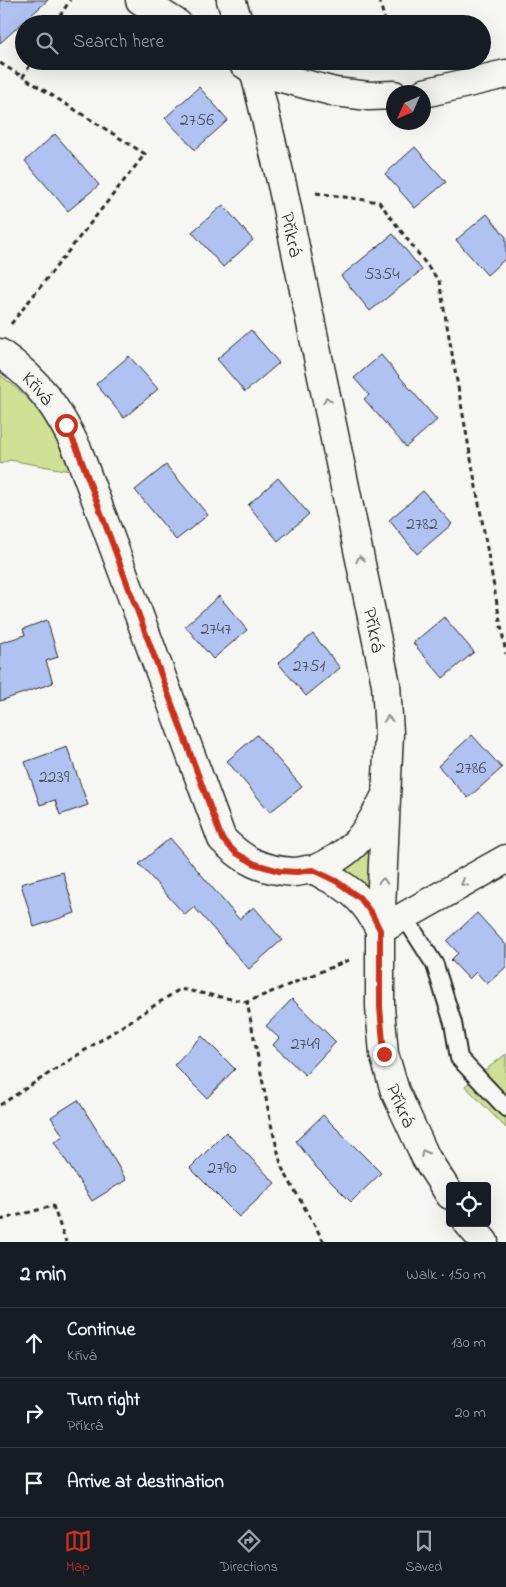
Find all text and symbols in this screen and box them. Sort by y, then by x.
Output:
search box [15,15,491,70]
icon: search [33,29,61,57]
text: Search here [73,29,164,56]
north arrow [386,85,431,130]
house number: 2756 [180,108,214,134]
street label: Příkrá [271,210,309,260]
house number: 5354 [364,262,400,288]
street label: Křivá [14,366,60,412]
one-way arrow [322,396,333,405]
route start [55,414,78,437]
house number: 2782 [406,512,438,538]
one-way arrow [355,555,366,564]
street label: Příkrá [353,605,391,655]
house number: 2747 [200,617,232,643]
house number: 2751 [293,654,325,680]
one-way arrow [383,715,394,723]
house number: 2786 [455,756,487,782]
house number: 2239 [39,765,70,791]
one-way arrow [377,877,388,885]
one-way arrow [460,877,469,887]
house number: 2749 [290,1032,320,1058]
route end [373,1043,396,1066]
street label: Příkrá [377,1081,422,1133]
one-way arrow [420,1150,430,1159]
house number: 2790 [207,1156,237,1182]
map controls [446,1182,491,1227]
button: locate [446,1182,491,1227]
text: 2 min [20,1260,66,1290]
text: Walk · 150 m [406,1263,486,1287]
text: Continue [67,1317,135,1344]
icon: ahead [20,1329,48,1357]
text: 130 m [451,1331,486,1355]
text: Křivá [67,1344,97,1368]
text: Turn right [67,1387,140,1414]
icon: right [20,1399,48,1427]
text: 20 m [455,1401,486,1425]
text: Příkrá [67,1414,103,1438]
icon: arrive [20,1469,48,1497]
text: Arrive at destination [67,1469,224,1496]
tab: Map [64,1527,92,1578]
tab: Directions [220,1527,278,1578]
tab: Saved [406,1527,442,1578]

